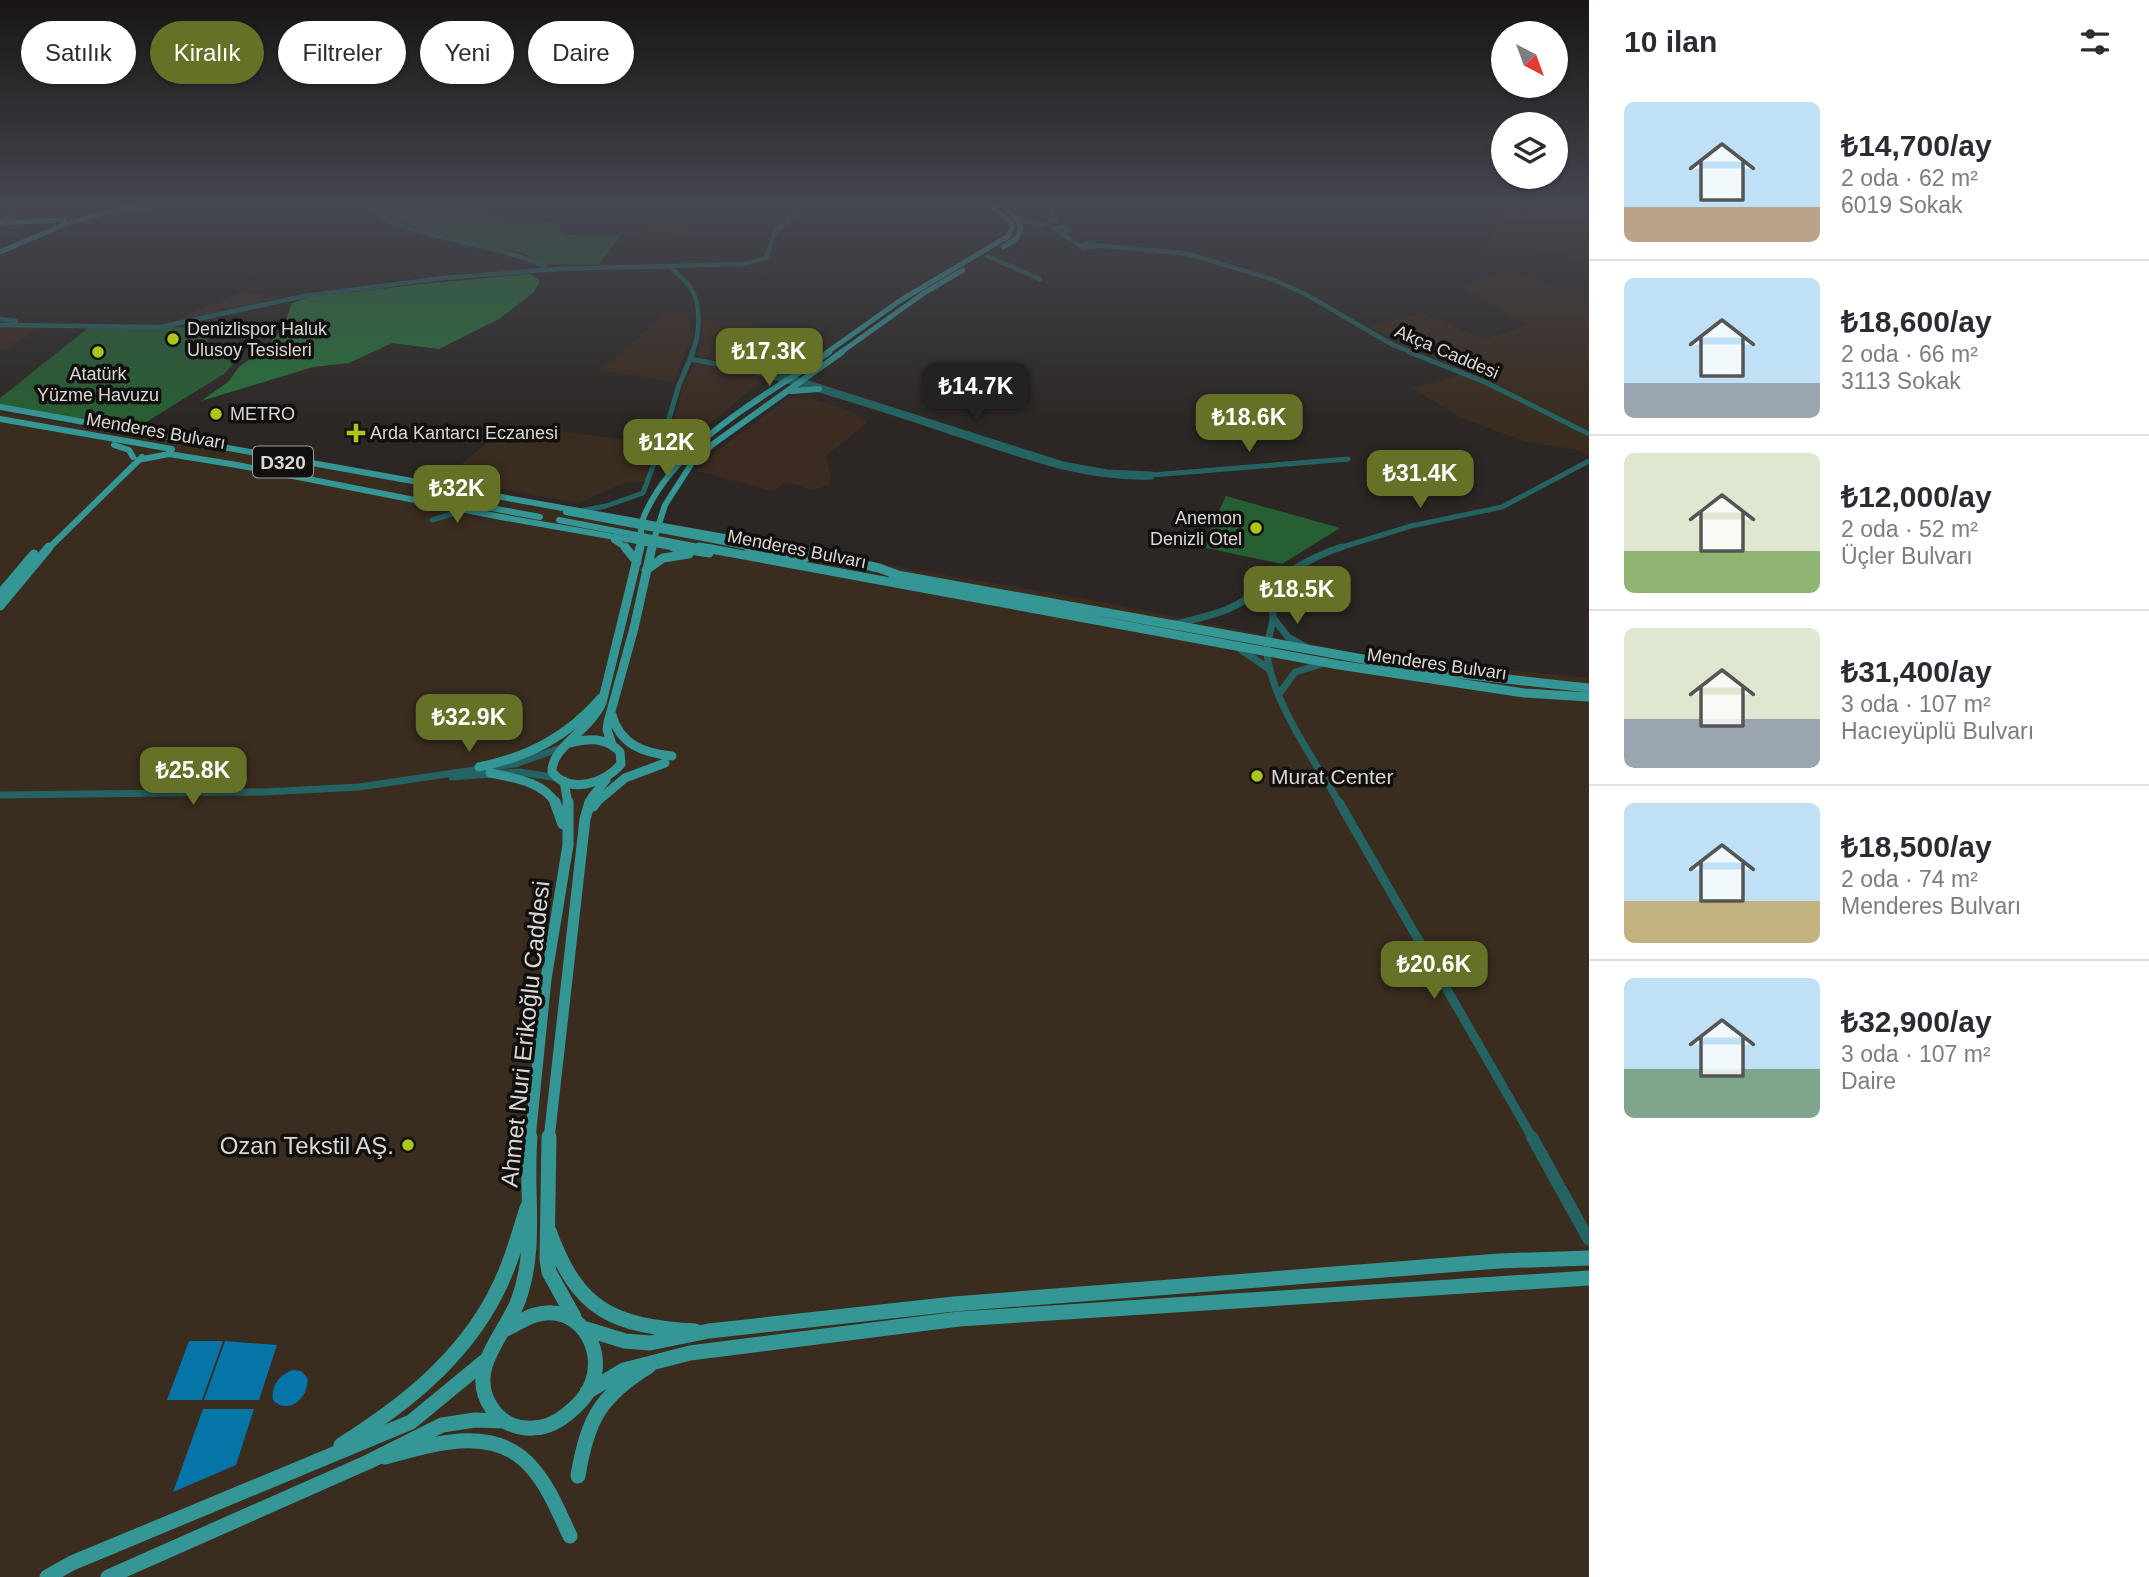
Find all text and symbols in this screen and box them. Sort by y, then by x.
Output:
chip: Satılık [21,21,136,84]
chip: Kiralık [150,21,264,84]
chip: Filtreler [278,21,406,84]
chip: Yeni [420,21,514,84]
chip: Daire [528,21,634,84]
north arrow [1491,21,1568,98]
map controls [1491,21,1568,189]
icon: filters [2076,23,2114,61]
text: 10 ilan [1624,25,1717,58]
button: layers [1491,112,1568,189]
text: ₺14,700/ay [1841,129,1992,162]
icon: home [1680,130,1764,214]
text: 2 oda · 62 m² [1841,165,1978,191]
text: 6019 Sokak [1841,192,1962,218]
text: ₺18,600/ay [1841,305,1992,338]
icon: home [1680,306,1764,390]
place label: Denizlispor Haluk Ulusoy Tesisleri [187,319,328,360]
street label: Akça Caddesi [1392,321,1502,383]
pin: ₺17.3K [712,328,826,388]
marker: Denizlispor Haluk Ulusoy Tesisleri [165,331,181,347]
text: ₺17.3K [732,338,806,364]
text: 2 oda · 66 m² [1841,341,1978,367]
marker: Atatürk Yüzme Havuzu [90,344,106,360]
place label: Atatürk Yüzme Havuzu [37,364,159,405]
pin: ₺14.7K [919,364,1033,423]
text: 3113 Sokak [1841,368,1961,394]
text: ₺14.7K [939,373,1013,399]
pin: ₺18.6K [1192,394,1306,454]
place label: METRO [230,404,295,424]
text: ₺18.6K [1212,404,1286,430]
marker: METRO [208,406,224,422]
street label: Menderes Bulvarı [85,409,227,453]
pin: ₺12K [626,420,708,479]
place label: Arda Kantarcı Eczanesi [370,423,558,443]
marker: Arda Kantarcı Eczanesi [348,425,364,441]
text: ₺12K [639,429,695,455]
road number: D320 [253,446,313,477]
pin: ₺31.4K [1363,450,1477,510]
text: ₺31.4K [1383,460,1457,486]
pin: ₺32K [416,466,498,525]
text: ₺32K [429,475,485,501]
text: ₺12,000/ay [1841,480,1992,513]
icon: home [1680,481,1764,565]
place label: Anemon Denizli Otel [1150,508,1242,549]
text: 2 oda · 52 m² [1841,516,1978,542]
marker: Anemon Denizli Otel [1248,520,1264,536]
street label: Menderes Bulvarı [726,526,868,572]
text: Üçler Bulvarı [1841,543,1973,569]
pin: ₺18.5K [1240,566,1354,626]
text: ₺18.5K [1260,576,1334,602]
street label: Menderes Bulvarı [1366,644,1508,684]
text: ₺31,400/ay [1841,655,1992,688]
icon: home [1680,656,1764,740]
text: 3 oda · 107 m² [1841,691,1991,717]
pin: ₺32.9K [412,694,526,754]
text: ₺32.9K [432,704,506,730]
text: Hacıeyüplü Bulvarı [1841,718,2034,744]
pin: ₺25.8K [136,748,250,807]
text: ₺25.8K [156,757,230,783]
place label: Murat Center [1271,765,1394,788]
marker: Murat Center [1249,768,1265,784]
text: ₺18,500/ay [1841,830,1992,863]
icon: home [1680,831,1764,915]
text: 2 oda · 74 m² [1841,866,1978,892]
street label: Ahmet Nuri Erikoğlu Caddesi [495,879,555,1189]
text: Menderes Bulvarı [1841,893,2021,919]
pin: ₺20.6K [1377,942,1491,1001]
text: ₺20.6K [1397,951,1471,977]
text: ₺32,900/ay [1841,1005,1992,1038]
icon: home [1680,1006,1764,1090]
text: 3 oda · 107 m² [1841,1041,1991,1067]
text: Daire [1841,1068,1896,1094]
place label: Ozan Tekstil AŞ. [220,1132,394,1159]
marker: Ozan Tekstil AŞ. [400,1137,416,1153]

